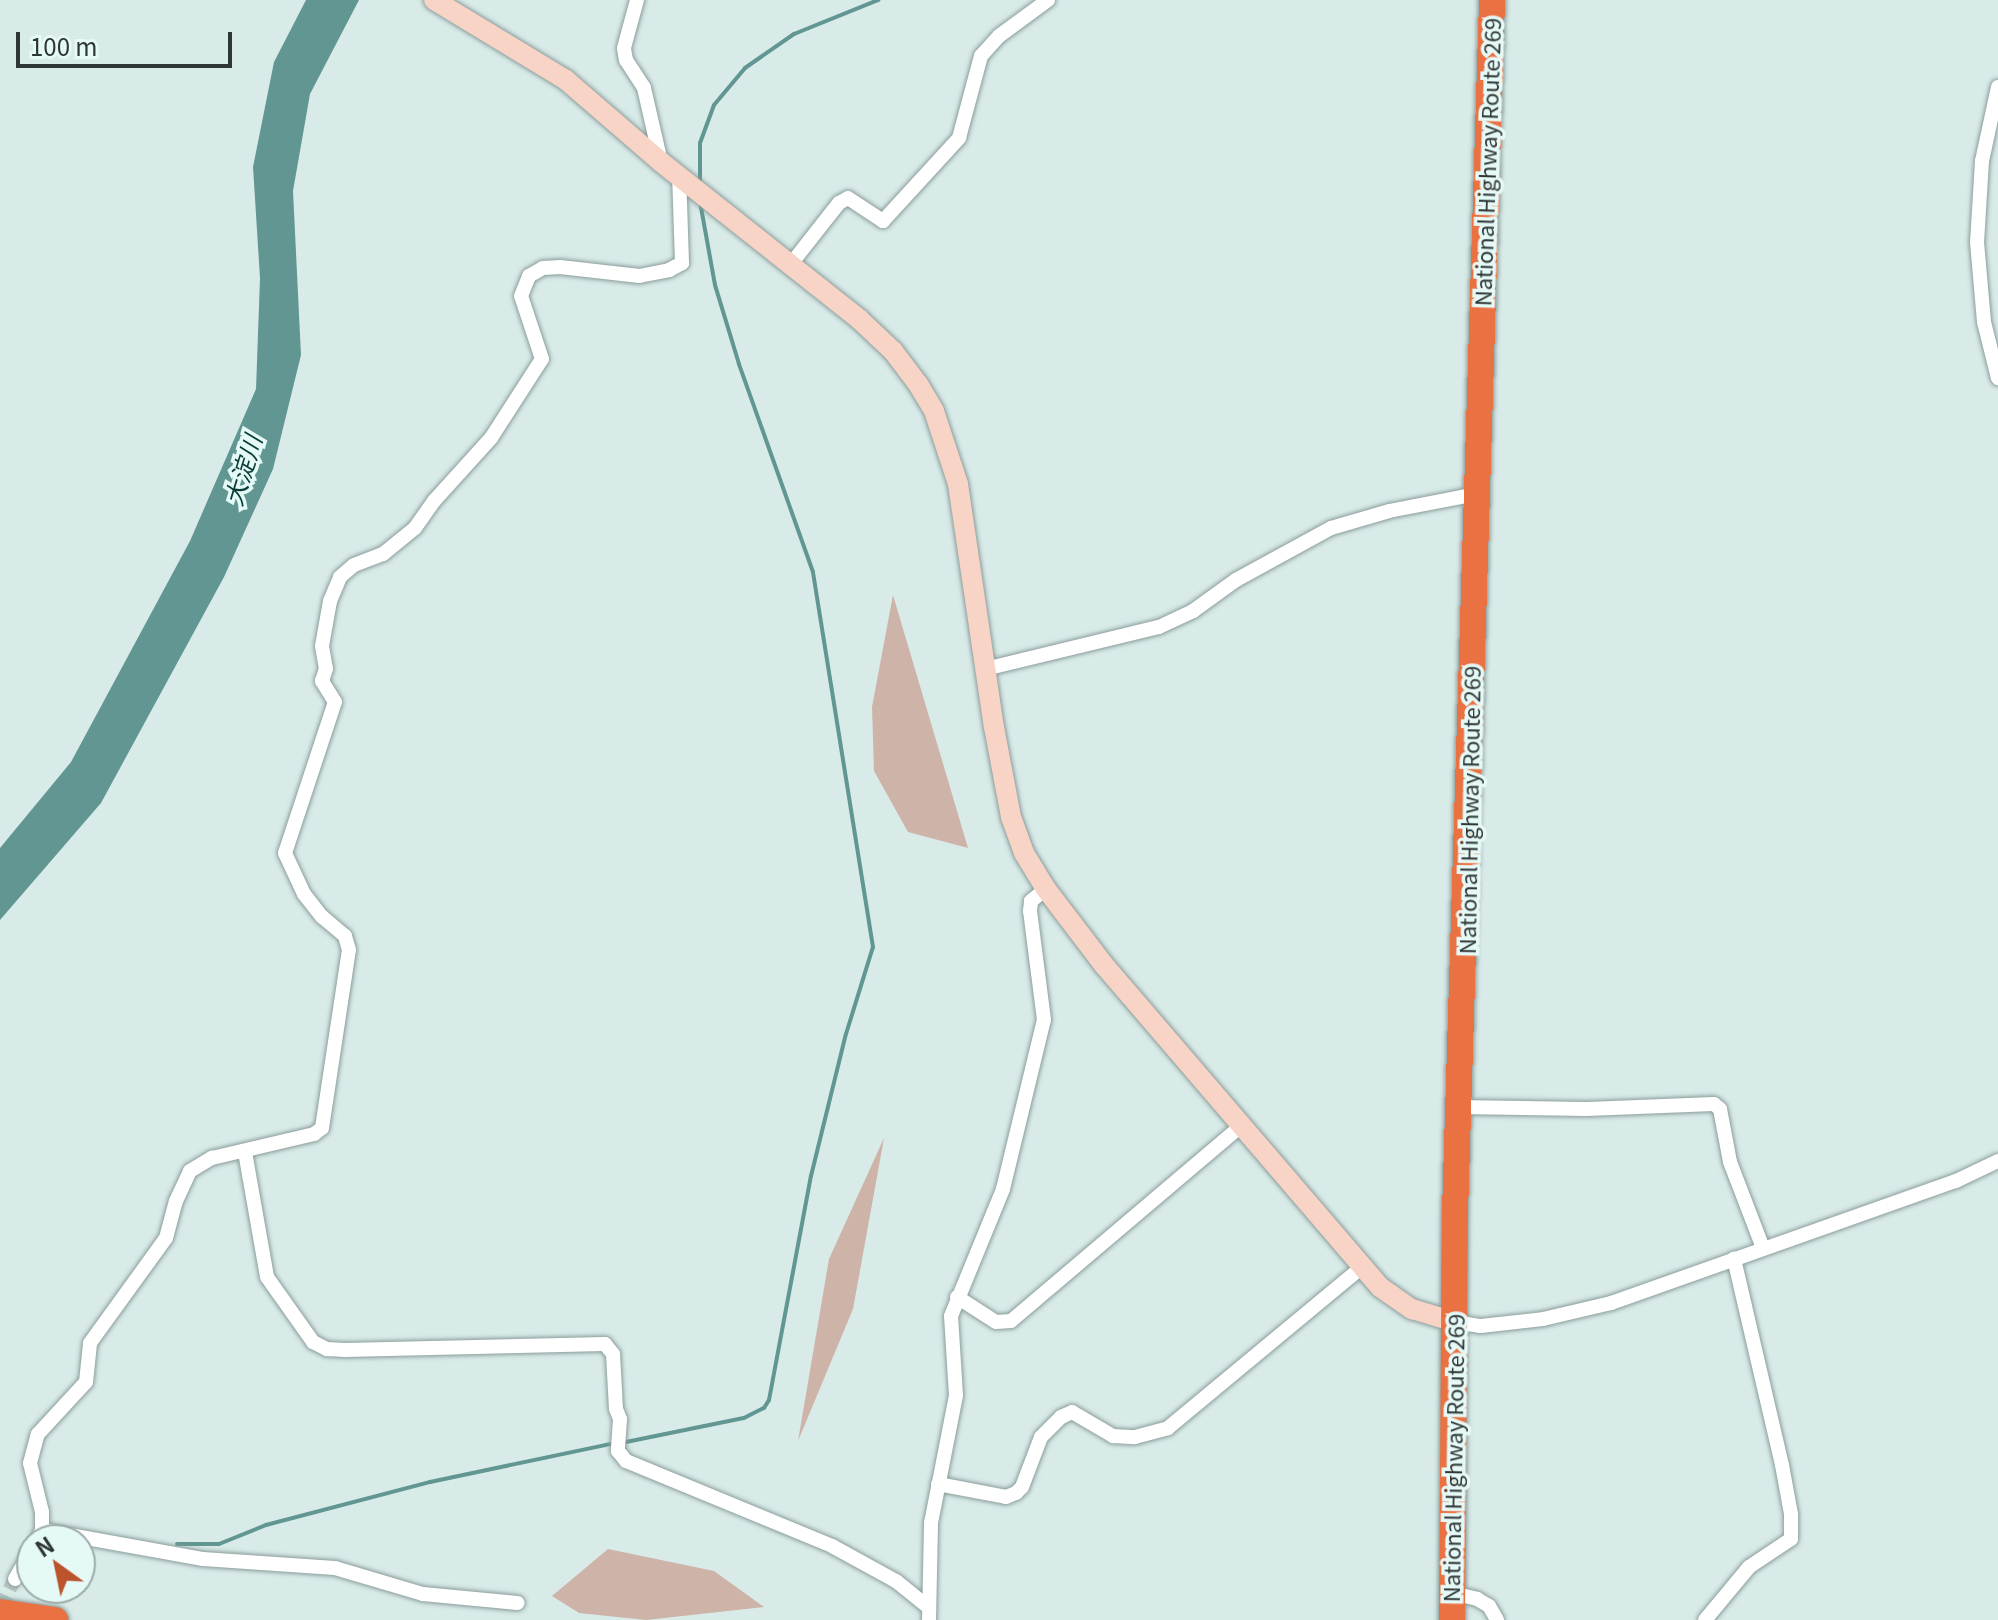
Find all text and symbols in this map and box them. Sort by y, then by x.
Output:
scale bar [20,16,236,66]
street label: National Highway Route 269 [1469,17,1505,307]
text: 100 m [30,28,98,63]
water label: 大淀川 [218,431,266,509]
street label: National Highway Route 269 [1453,666,1485,954]
street label: National Highway Route 269 [1437,1314,1469,1602]
north arrow [16,1524,96,1604]
text: N [28,1528,60,1563]

